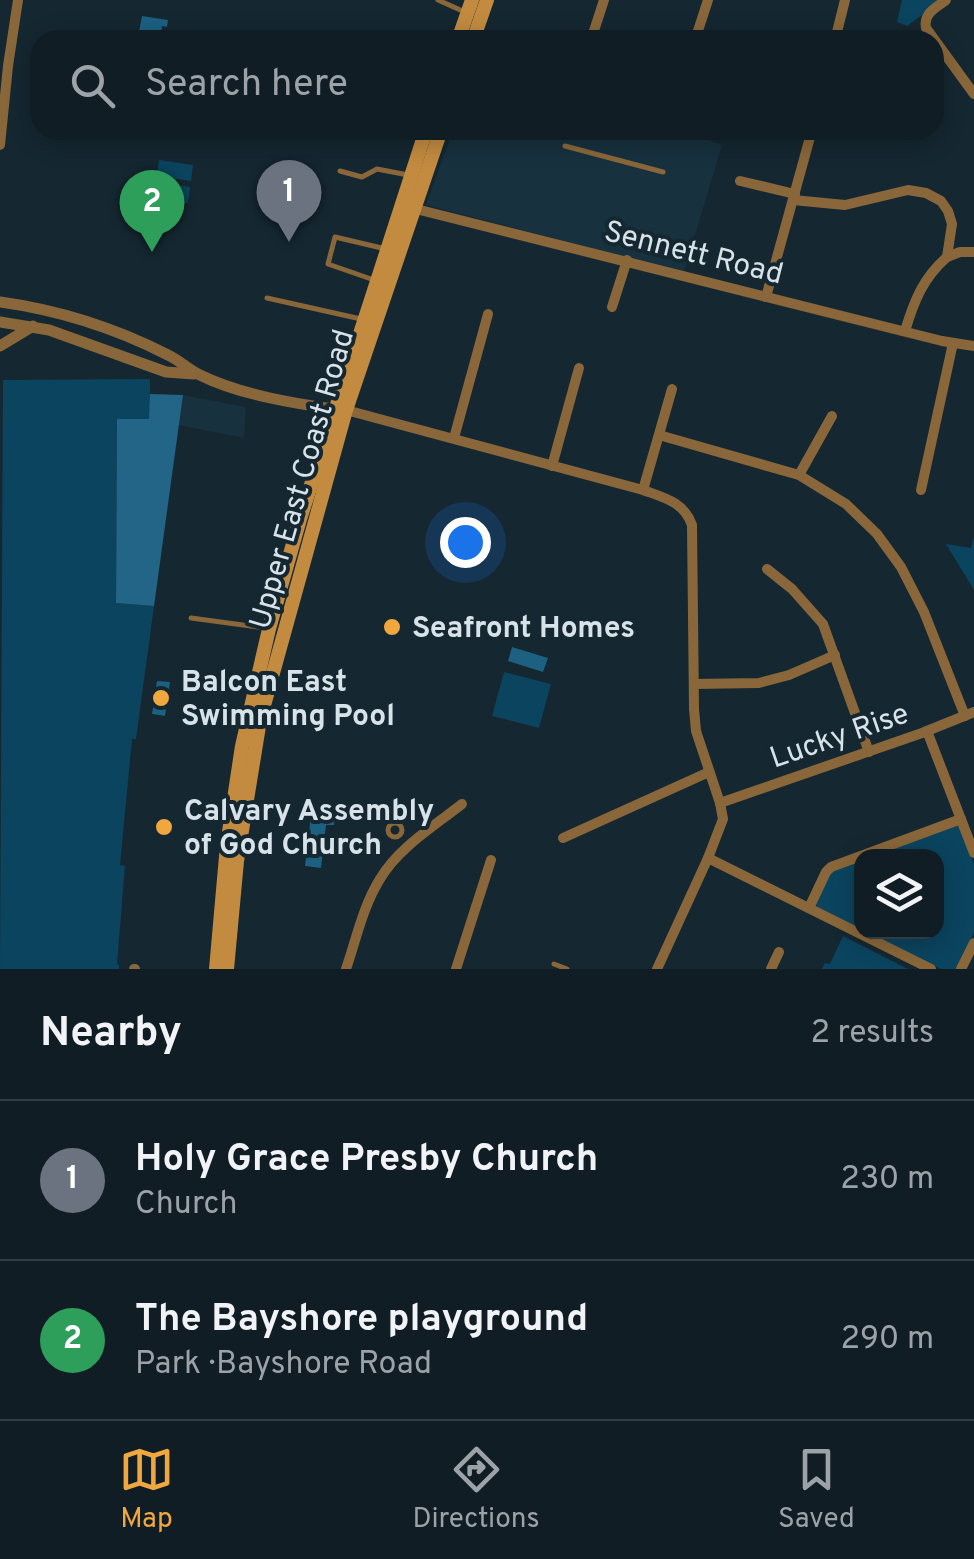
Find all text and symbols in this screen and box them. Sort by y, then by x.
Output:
search box [30,30,944,140]
icon: search [65,58,120,113]
text: Search here [145,61,348,110]
pin: 1 [256,160,322,242]
pin: 2 [120,170,184,252]
street label: Sennett Road [600,214,787,295]
street label: Upper East Coast Road [243,326,364,634]
your location [440,517,491,568]
place label: Seafront Homes [412,611,635,648]
marker: Seafront Homes [381,616,403,638]
place label: Balcon East Swimming Pool [181,665,395,736]
marker: Balcon East Swimming Pool [150,687,172,709]
street label: Lucky Rise [766,696,914,778]
place label: Calvary Assembly of God Church [184,794,434,865]
marker: Calvary Assembly of God Church [153,816,175,838]
map controls [854,849,944,939]
button: layers [854,849,944,939]
text: Nearby [40,1008,182,1061]
text: 2 results [810,1014,934,1054]
text: Holy Grace Presby Church [135,1136,598,1185]
text: 1 [66,1160,79,1200]
text: 230 m [840,1160,934,1200]
text: Church [135,1185,238,1225]
text: The Bayshore playground [135,1296,588,1345]
text: 2 [63,1320,82,1360]
text: 290 m [840,1320,934,1360]
text: Park · Bayshore Road [135,1345,432,1385]
tab: Map [119,1442,174,1538]
tab: Directions [412,1442,540,1538]
tab: Saved [778,1442,855,1538]

